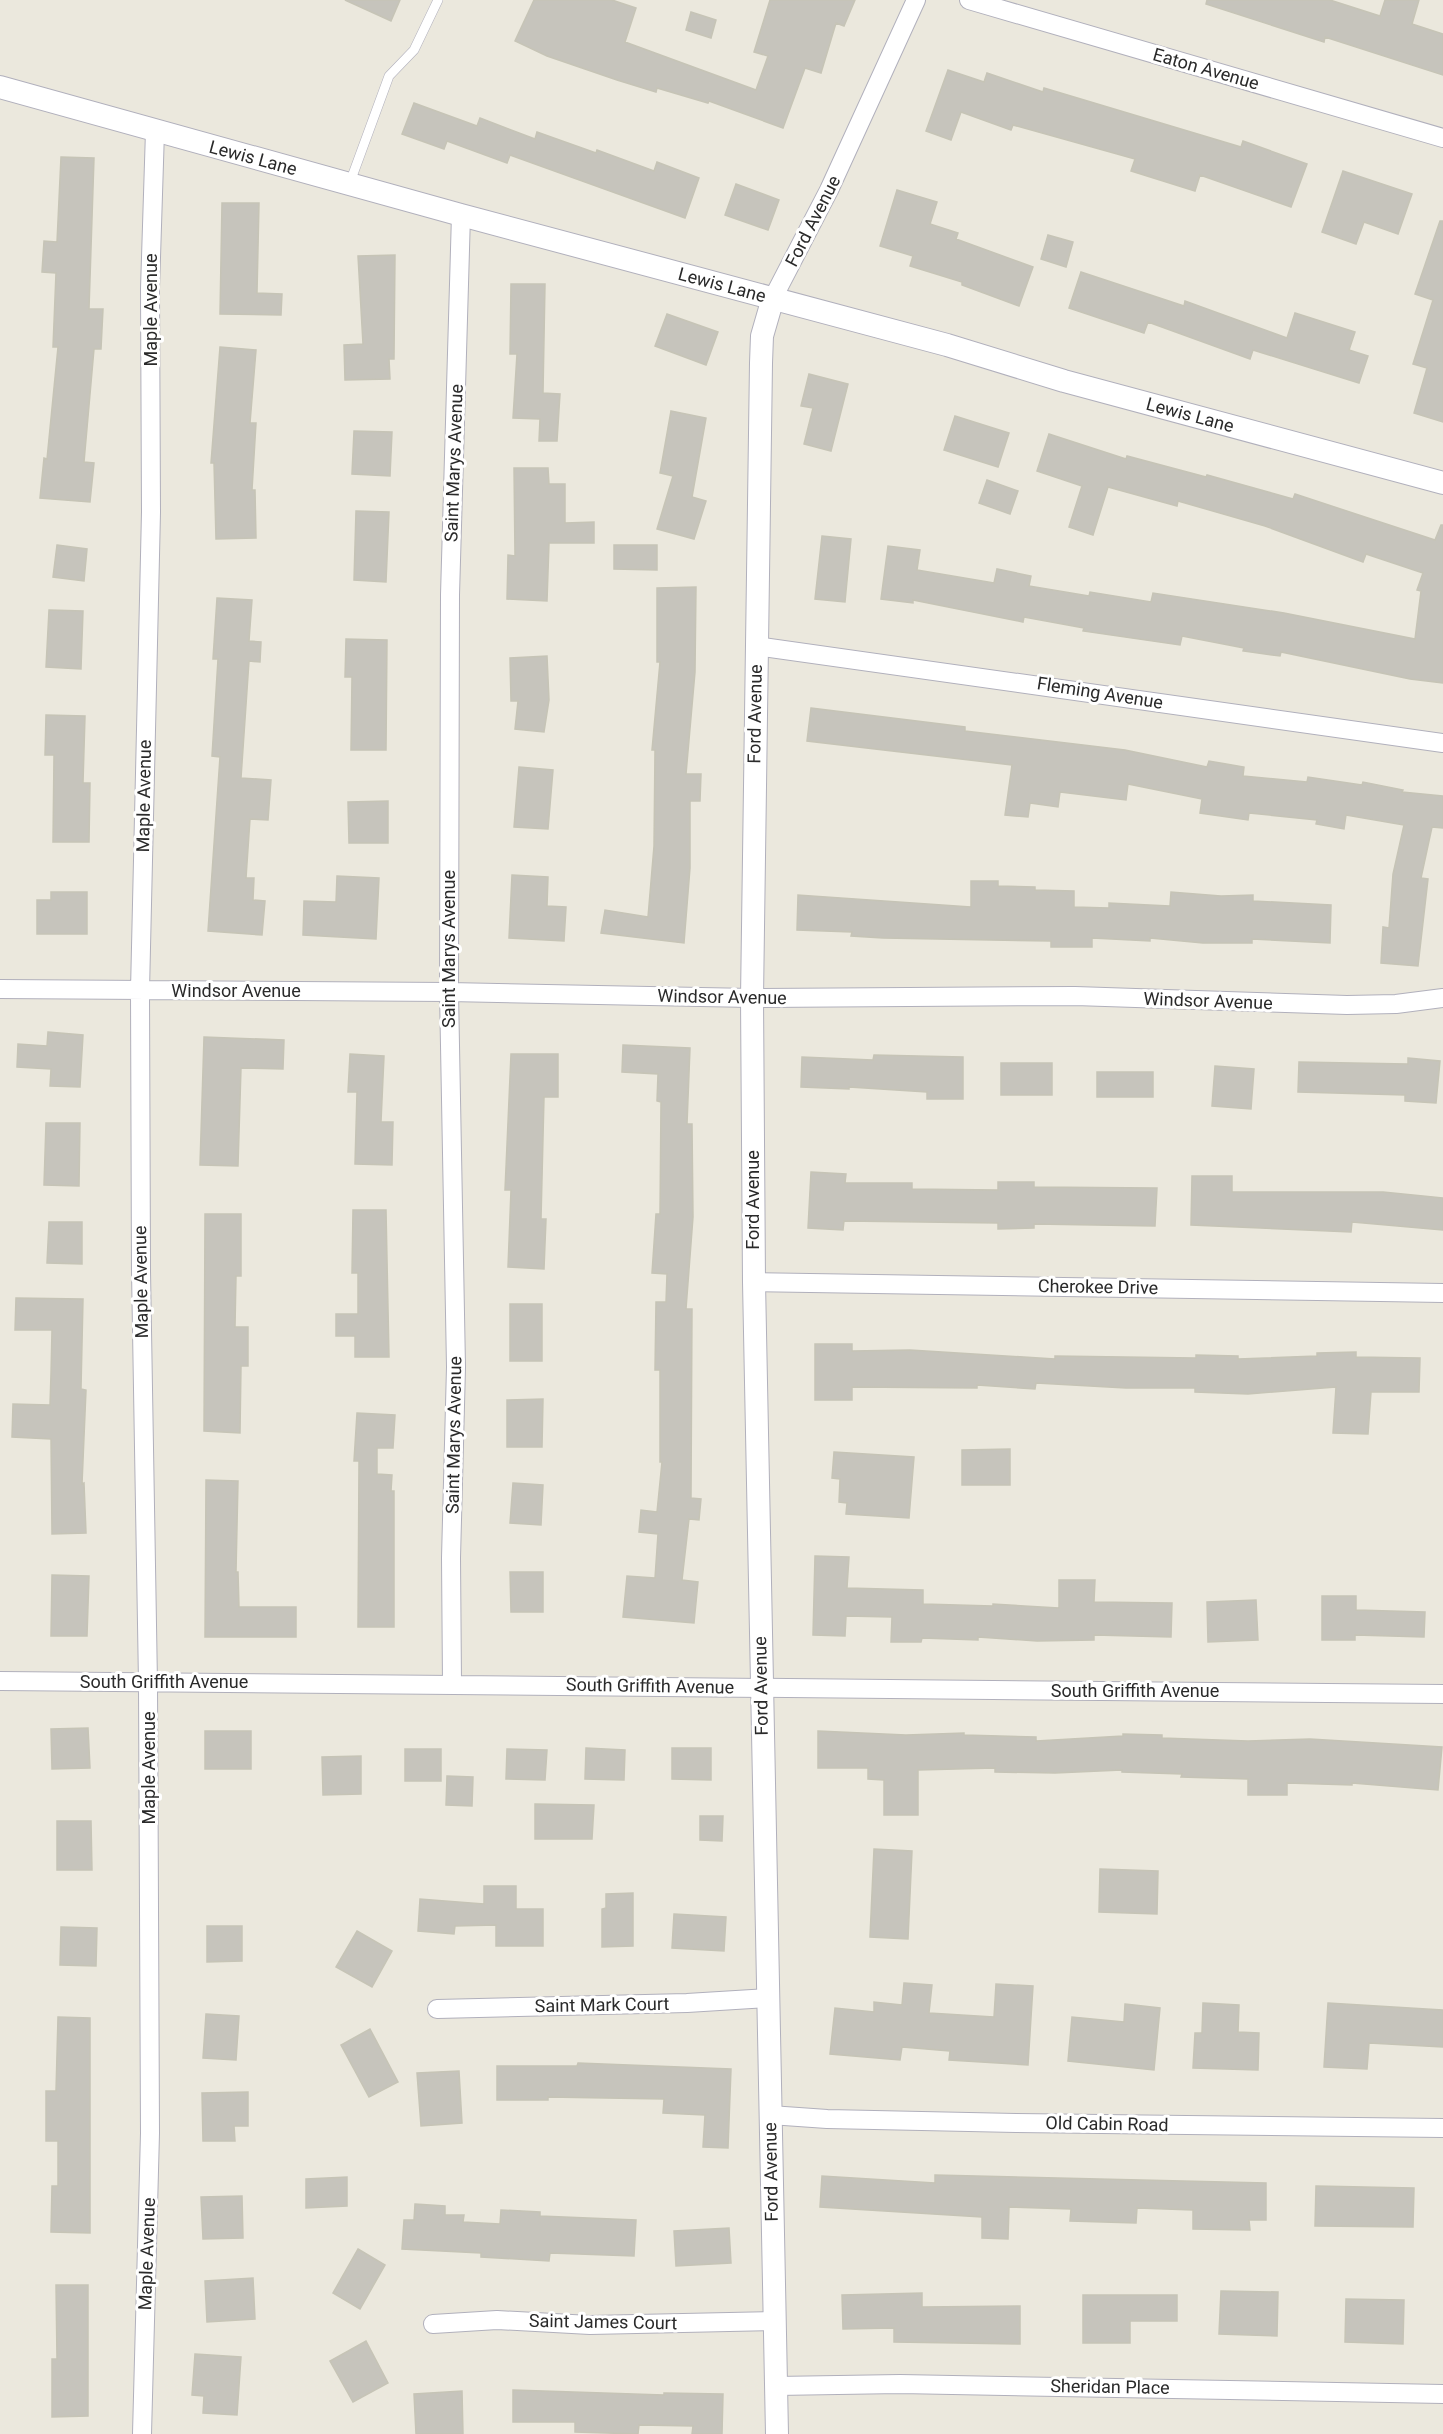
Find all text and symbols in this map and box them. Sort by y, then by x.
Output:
street label: Eaton Avenue [1151,43,1262,94]
street label: Lewis Lane [207,136,299,179]
street label: Ford Avenue [781,172,844,270]
street label: Maple Avenue [140,254,161,366]
street label: Lewis Lane [676,263,768,306]
street label: Saint Marys Avenue [440,384,467,542]
street label: Lewis Lane [1144,393,1236,436]
street label: Ford Avenue [743,664,766,764]
street label: Fleming Avenue [1036,672,1165,713]
street label: Maple Avenue [132,739,155,853]
street label: Saint Marys Avenue [438,870,459,1028]
street label: Windsor Avenue [171,980,301,1001]
street label: Windsor Avenue [657,985,787,1008]
street label: Windsor Avenue [1143,988,1273,1013]
street label: Ford Avenue [742,1150,763,1250]
street label: Maple Avenue [129,1225,152,1339]
street label: Cherokee Drive [1038,1275,1158,1298]
street label: Saint Marys Avenue [442,1356,465,1514]
street label: Ford Avenue [749,1636,772,1736]
street label: South Griffith Avenue [80,1671,248,1692]
street label: South Griffith Avenue [566,1674,734,1697]
street label: South Griffith Avenue [1051,1680,1219,1701]
street label: Maple Avenue [138,1712,159,1824]
street label: Saint Mark Court [534,1993,670,2016]
street label: Old Cabin Road [1045,2112,1169,2135]
street label: Ford Avenue [759,2122,782,2222]
street label: Maple Avenue [134,2197,159,2311]
street label: Saint James Court [529,2310,677,2333]
street label: Sheridan Place [1050,2375,1170,2398]

